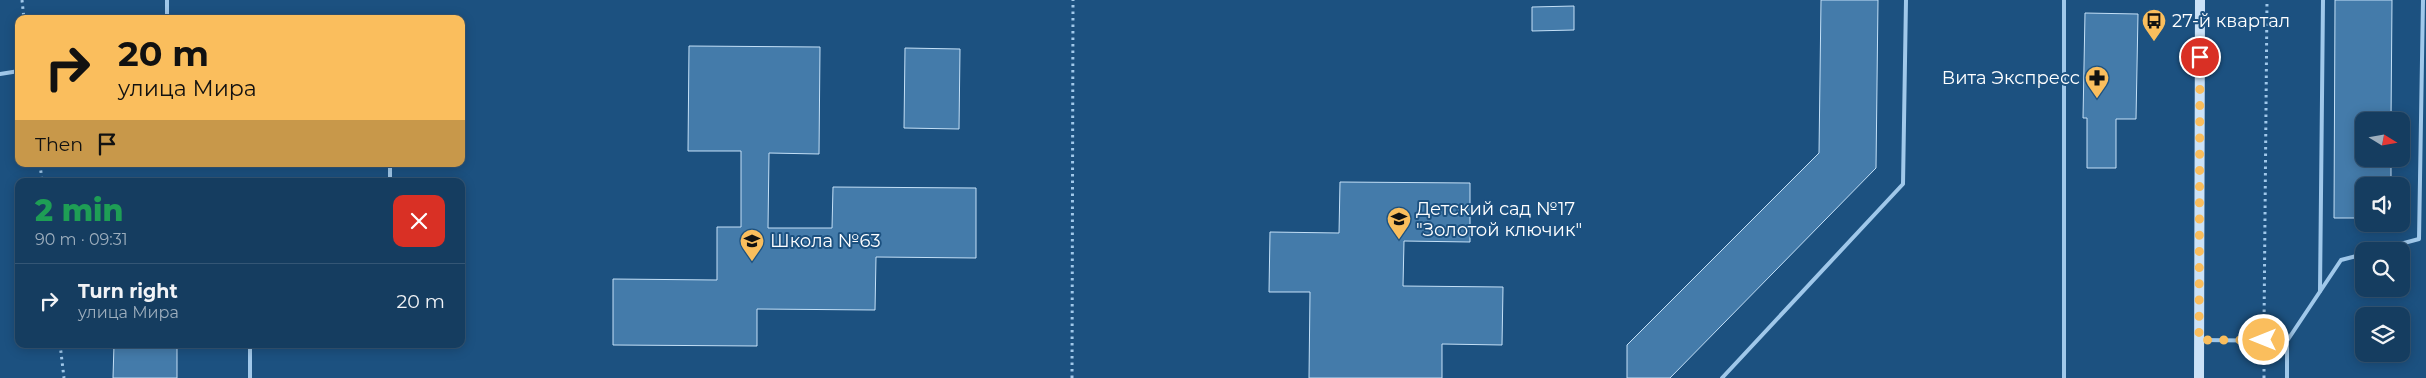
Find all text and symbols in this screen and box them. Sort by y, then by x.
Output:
bus stop icon: 27-й квартал [2141,8,2167,42]
place label: 27-й квартал [2172,10,2290,32]
text: 20 m [118,32,209,75]
icon: right [35,35,100,100]
pin [2179,36,2221,78]
icon: arrive [2186,43,2214,71]
pharmacy icon: Вита Экспресс [2084,65,2110,99]
place label: Вита Экспресс [1942,67,2080,89]
text: улица Мира [118,75,257,102]
north arrow [2355,112,2410,168]
map controls [2355,112,2410,362]
icon: arrive [93,130,121,158]
text: Then [35,133,83,156]
button: sound [2355,177,2410,232]
text: 2 min [35,192,123,229]
button: close [393,195,445,247]
place label: Детский сад №17 "Золотой ключик" [1416,198,1582,241]
school or university icon: Детский сад №17 "Золотой ключик" [1386,206,1412,240]
school or university icon: Школа №63 [739,228,765,262]
text: 90 m · 09:31 [35,230,127,249]
place label: Школа №63 [770,230,881,252]
button: search [2355,242,2410,297]
text: Turn right [78,280,178,303]
icon: right [35,287,63,315]
text: 20 m [397,290,445,313]
text: улица Мира [78,303,179,322]
button: layers [2355,307,2410,362]
position arrow [2237,313,2289,365]

